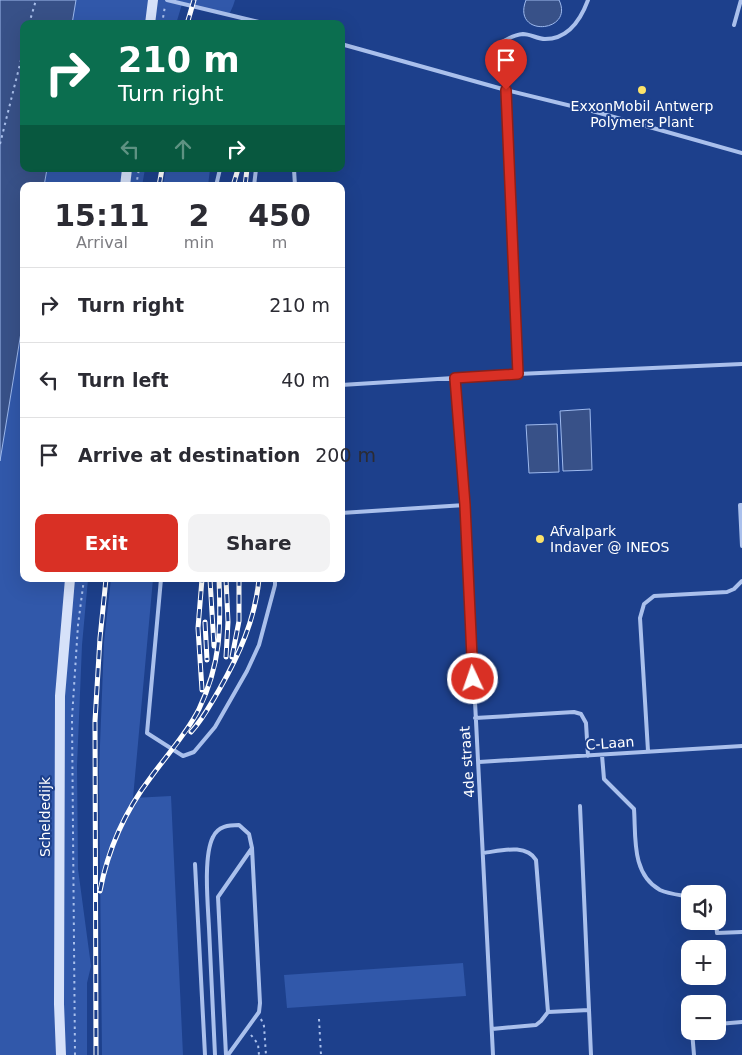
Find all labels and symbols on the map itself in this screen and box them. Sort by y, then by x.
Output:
pin [485,39,527,90]
marker: ExxonMobil Antwerp Polymers Plant [636,84,648,96]
place label: ExxonMobil Antwerp Polymers Plant [571,98,714,130]
place label: Afvalpark Indaver @ INEOS [550,523,669,555]
marker: Afvalpark Indaver @ INEOS [534,533,546,545]
position arrow [446,652,498,704]
street label: 4de straat [456,725,477,798]
street label: C-Laan [585,733,635,753]
street label: Scheldedijk [37,776,53,857]

